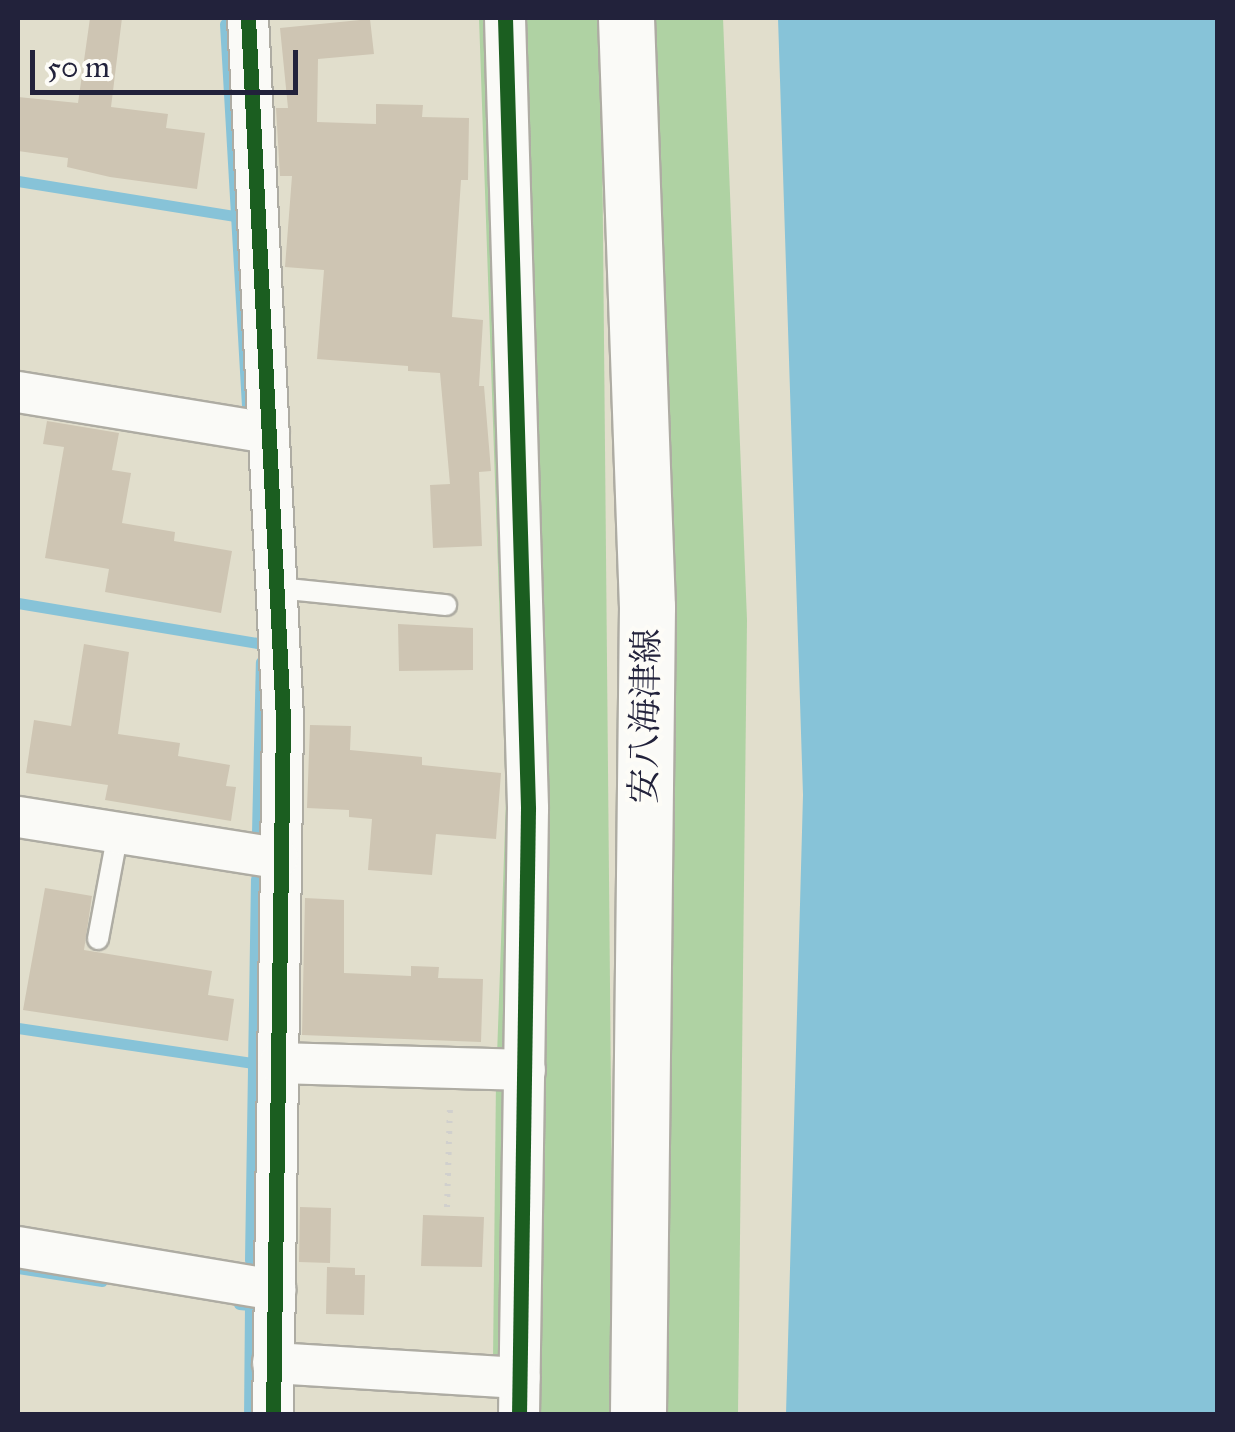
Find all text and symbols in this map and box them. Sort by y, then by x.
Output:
scale bar [35,30,302,92]
text: 50 m [47,49,110,85]
street label: 安八海津線 [623,628,669,804]

